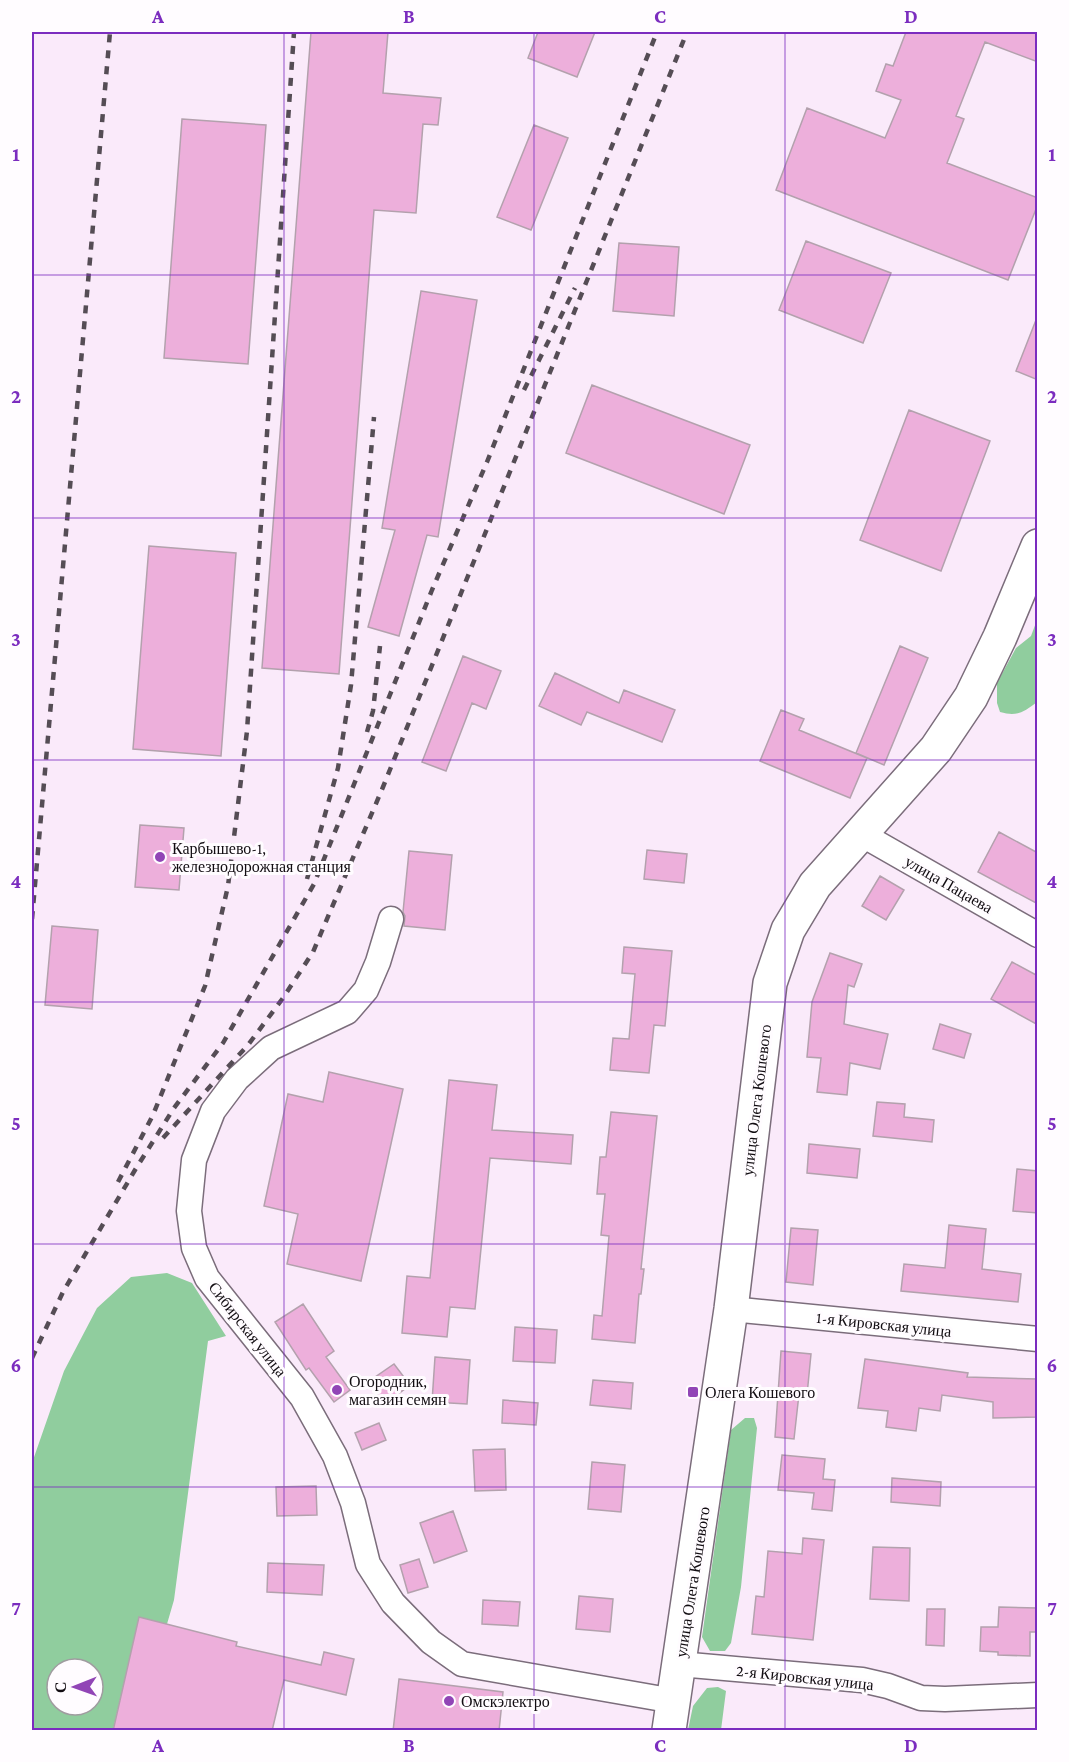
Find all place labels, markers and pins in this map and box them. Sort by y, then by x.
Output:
place label: Карбышево-1, железнодорожная станция [171,840,352,876]
marker: Карбышево-1, железнодорожная станция [153,850,167,864]
place label: Огородник, магазин семян [349,1373,447,1408]
marker: Огородник, магазин семян [330,1383,344,1397]
place label: Олега Кошевого [705,1384,815,1401]
marker: Олега Кошевого [686,1385,700,1399]
place label: Омскэлектро [461,1693,550,1711]
marker: Омскэлектро [442,1694,456,1708]

